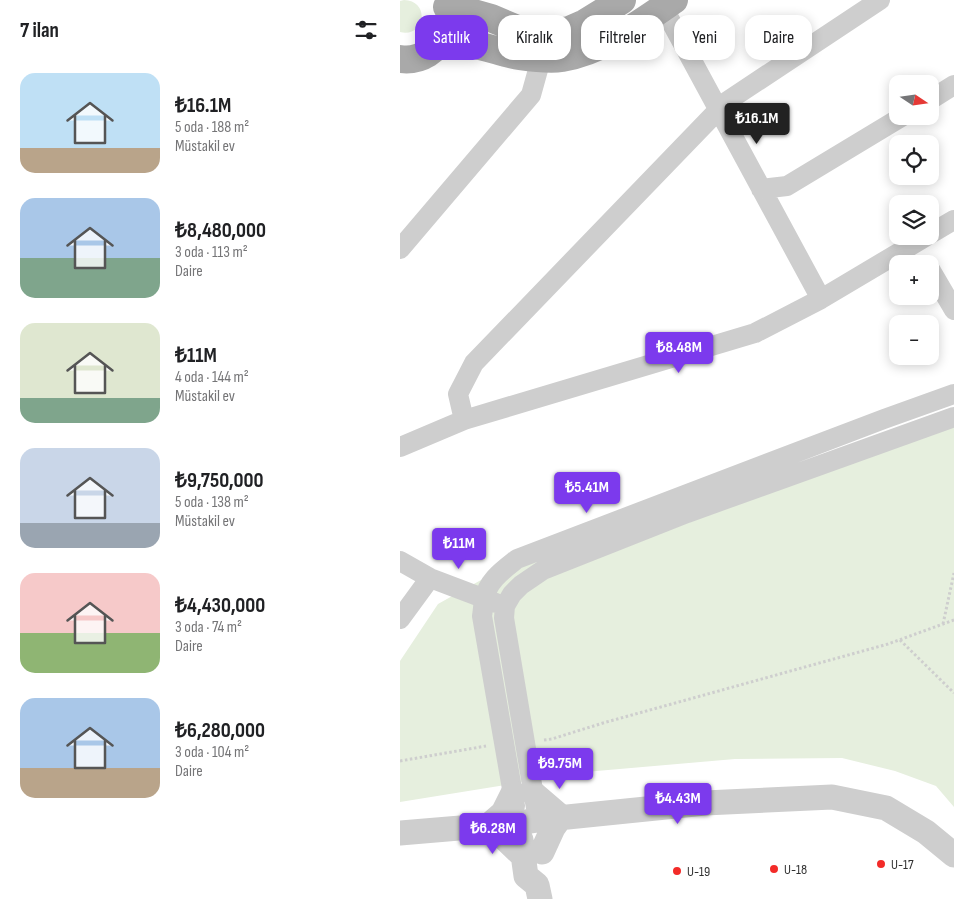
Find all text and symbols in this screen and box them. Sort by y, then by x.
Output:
chip: Satılık [415,15,488,60]
chip: Kiralık [498,15,571,60]
chip: Filtreler [581,15,664,60]
chip: Yeni [674,15,735,60]
chip: Daire [745,15,812,60]
icon: filters [352,16,380,44]
text: 7 ilan [20,18,59,43]
north arrow [889,75,939,125]
map controls [889,75,939,365]
icon: home [60,93,120,153]
text: ₺16.1M [175,93,231,118]
pin: ₺16.1M [716,102,798,145]
text: ₺16.1M [736,109,778,128]
text: 5 oda · 188 m² [175,118,249,137]
button: locate [889,135,939,185]
text: Müstakil ev [175,137,235,156]
button: layers [889,195,939,245]
icon: home [60,218,120,278]
text: ₺8,480,000 [175,218,266,243]
text: 3 oda · 113 m² [175,243,248,262]
button: + [889,255,939,305]
text: Daire [175,262,203,281]
button: − [889,315,939,365]
pin: ₺8.48M [638,332,720,374]
text: ₺8.48M [656,338,702,357]
icon: home [60,343,120,403]
text: ₺11M [175,343,217,368]
text: 4 oda · 144 m² [175,368,249,387]
text: Müstakil ev [175,387,235,406]
icon: home [60,468,120,528]
text: ₺9,750,000 [175,468,264,493]
pin: ₺5.41M [546,472,628,514]
text: ₺5.41M [565,478,609,497]
text: 5 oda · 138 m² [175,493,249,512]
text: Müstakil ev [175,512,235,531]
pin: ₺11M [429,528,489,570]
text: ₺11M [443,534,475,553]
icon: home [60,593,120,653]
text: ₺4,430,000 [175,593,265,618]
text: 3 oda · 74 m² [175,618,242,637]
text: Daire [175,637,203,656]
icon: home [60,718,120,778]
text: ₺6,280,000 [175,718,265,743]
text: 3 oda · 104 m² [175,743,249,762]
pin: ₺9.75M [519,748,601,790]
text: ₺9.75M [538,754,582,773]
text: Daire [175,762,203,781]
pin: ₺4.43M [637,782,719,825]
text: ₺4.43M [655,789,701,808]
pin: ₺6.28M [452,812,534,855]
text: ₺6.28M [470,819,516,838]
place label: U-17 [891,856,914,873]
marker: U-17 [875,858,887,870]
place label: U-18 [784,861,807,878]
place label: U-19 [687,863,710,880]
marker: U-18 [768,863,780,875]
marker: U-19 [671,865,683,877]

